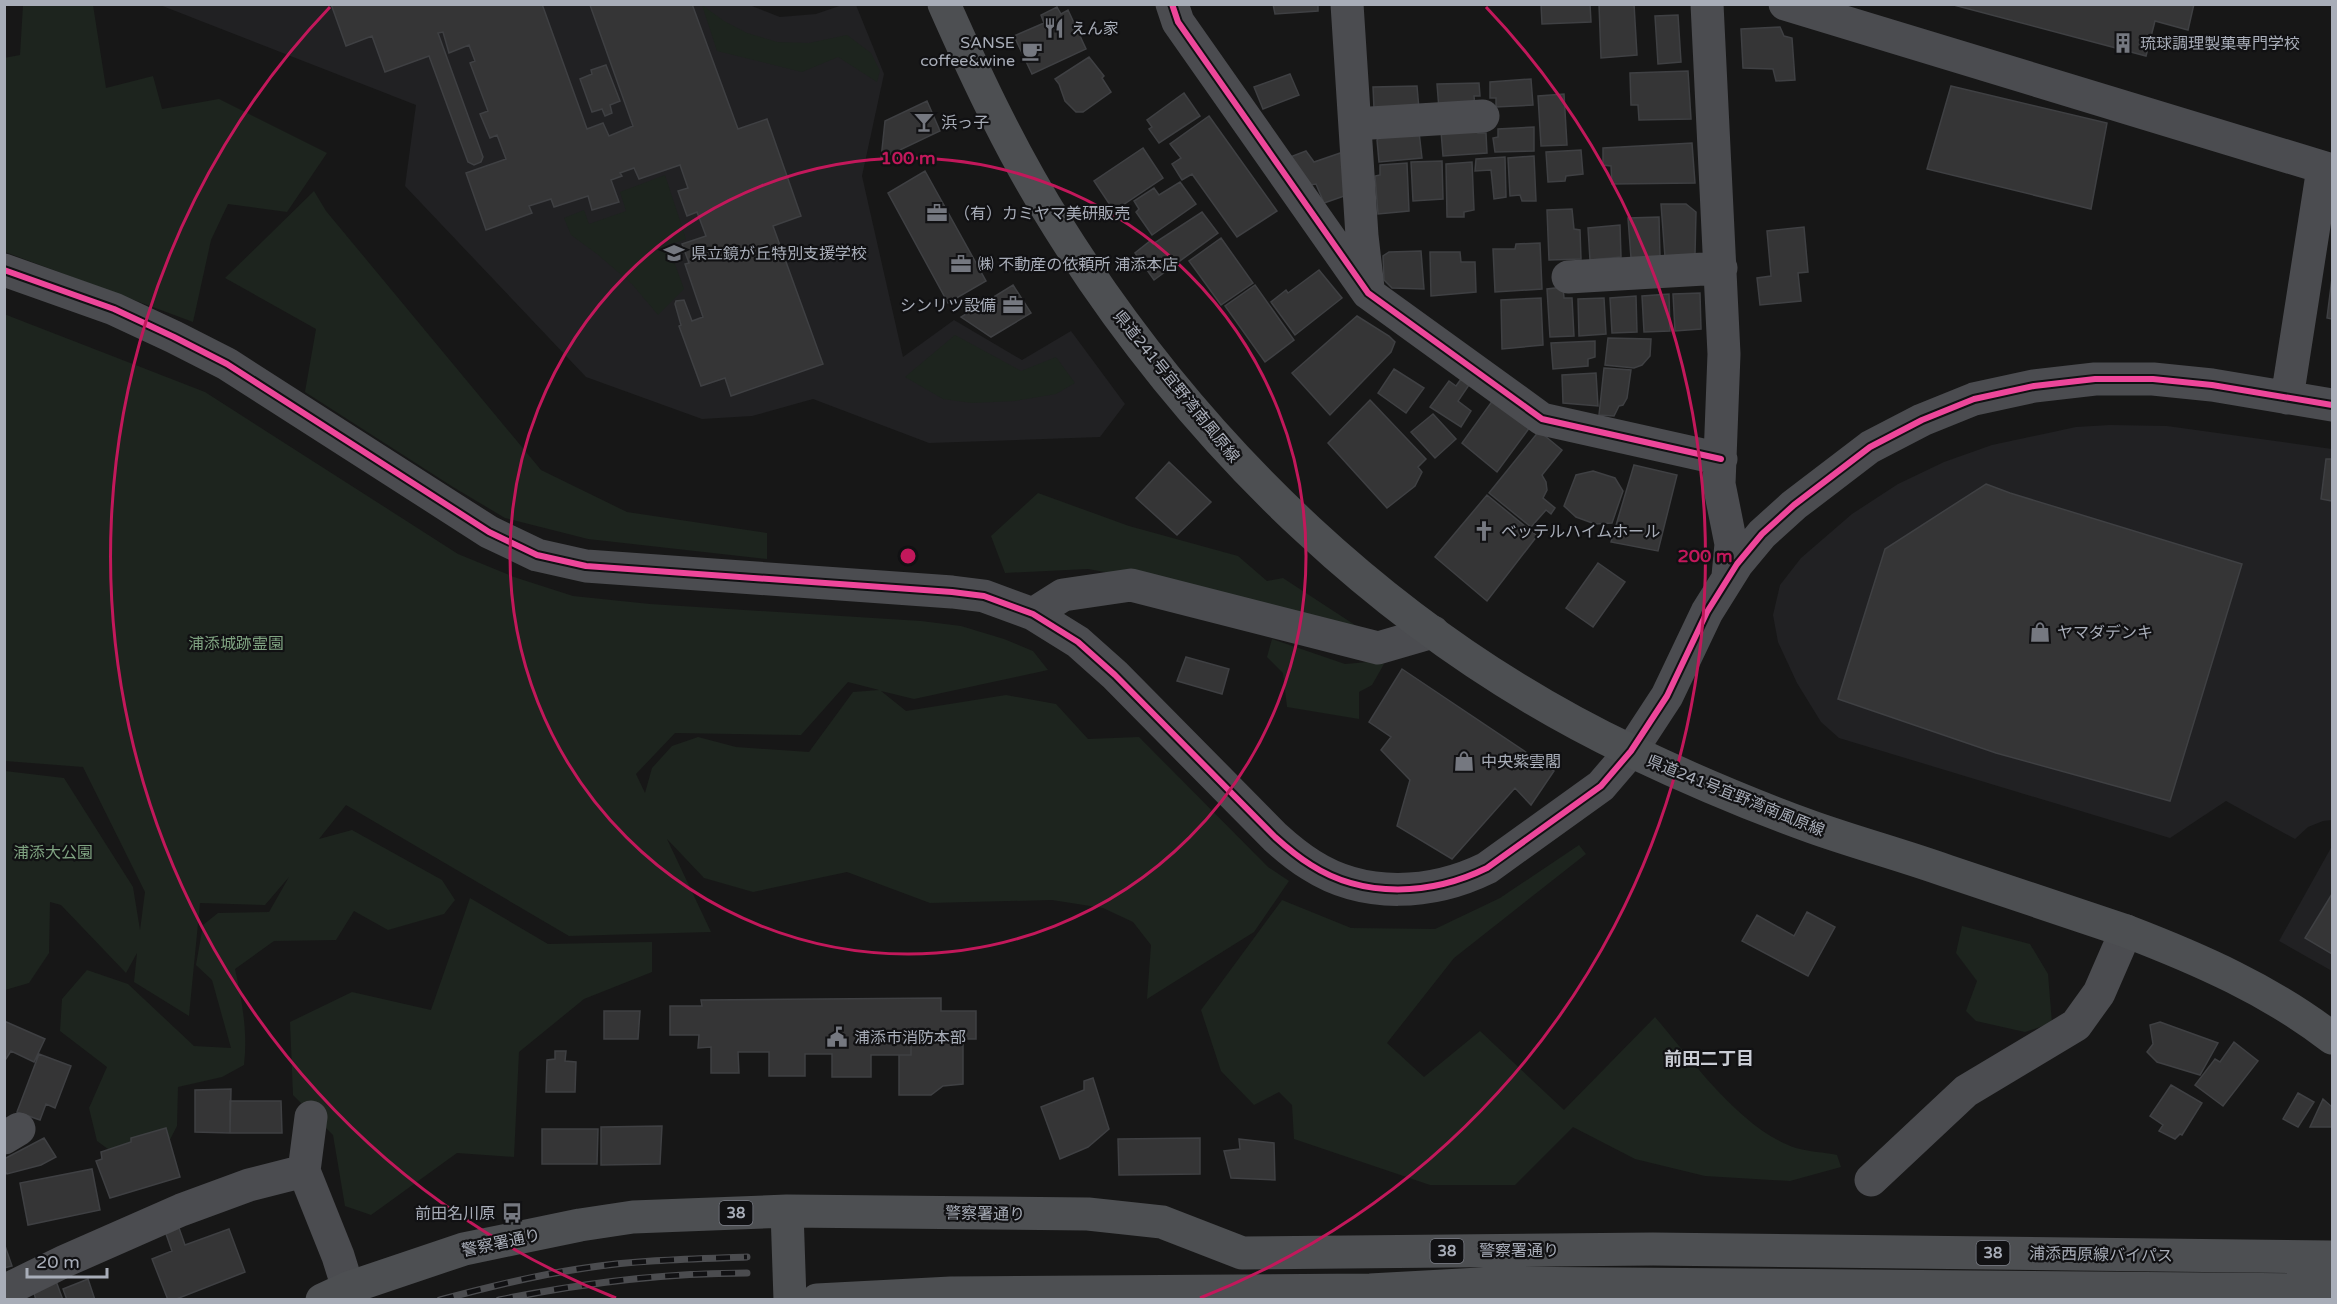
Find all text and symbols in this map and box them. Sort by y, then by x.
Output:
restaurant icon: えん家 [1042,16,1066,40]
place label: えん家 [1071,19,1119,39]
building icon: 琉球調理製菓専門学校 [2111,31,2135,55]
place label: SANSE coffee&wine [920,33,1015,71]
place label: 琉球調理製菓専門学校 [2140,34,2300,54]
cafe icon: SANSE coffee&wine [1020,39,1044,63]
bar icon: 浜っ子 [912,110,936,134]
place label: 浜っ子 [941,113,989,133]
text: 100 m [880,147,936,169]
office icon: （有）カミヤマ美研販売 [925,201,949,225]
place label: （有）カミヤマ美研販売 [954,204,1130,224]
school or university icon: 県立鏡が丘特別支援学校 [662,241,686,265]
place label: 県立鏡が丘特別支援学校 [691,244,867,264]
office icon: ㈱ 不動産の依頼所 浦添本店 [949,252,973,276]
place label: ㈱ 不動産の依頼所 浦添本店 [978,255,1178,275]
office icon: シンリツ設備 [1001,293,1025,317]
place label: シンリツ設備 [900,296,996,316]
street label: 県道241号宜野湾南風原線 [1109,306,1244,467]
church icon: ベッテルハイムホール [1472,519,1496,543]
place label: ベッテルハイムホール [1501,522,1660,542]
text: 200 m [1677,545,1733,567]
centre of rings [898,546,918,566]
shop icon: ヤマダデンキ [2028,620,2052,644]
place label: ヤマダデンキ [2057,623,2153,643]
park label: 浦添城跡霊園 [188,634,284,654]
shop icon: 中央紫雲閣 [1452,749,1476,773]
street label: 県道241号宜野湾南風原線 [1644,751,1828,841]
place label: 中央紫雲閣 [1481,752,1561,772]
park label: 浦添大公園 [13,843,93,863]
public building icon: 浦添市消防本部 [825,1025,849,1049]
place label: 浦添市消防本部 [854,1028,966,1048]
district label: 前田二丁目 [1664,1048,1754,1070]
bus stop icon: 前田名川原 [500,1201,524,1225]
road number: 38 [720,1201,752,1225]
street label: 警察署通り [945,1203,1025,1225]
place label: 前田名川原 [415,1204,495,1224]
street label: 警察署通り [460,1225,542,1261]
road number: 38 [1430,1239,1464,1263]
scale bar [27,1241,106,1279]
street label: 警察署通り [1479,1241,1559,1261]
road number: 38 [1976,1241,2010,1265]
street label: 浦添西原線バイパス [2029,1244,2173,1266]
text: 20 m [36,1251,80,1273]

